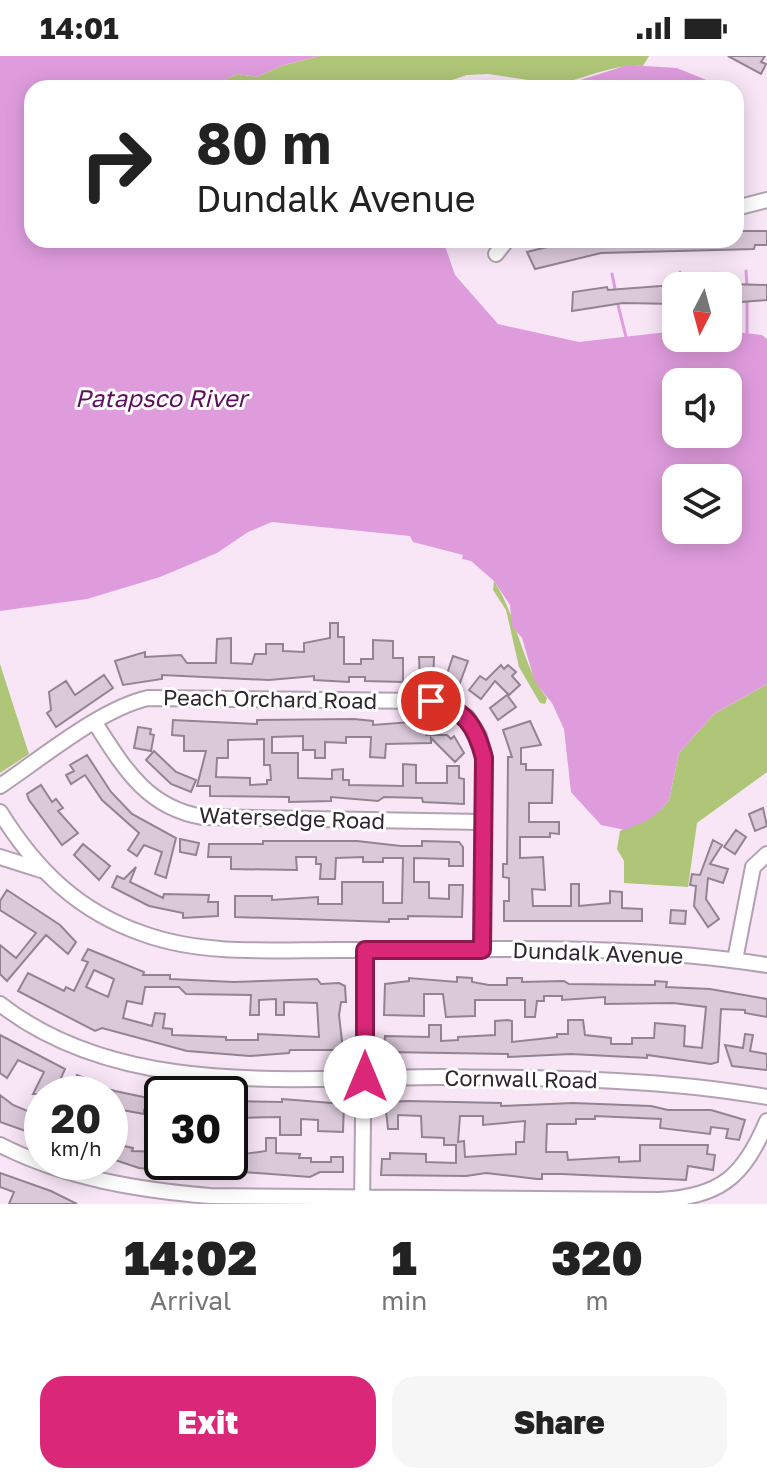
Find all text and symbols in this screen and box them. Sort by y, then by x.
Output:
text: 14:01 [40,10,119,46]
text: 80 m [196,109,331,176]
icon: right [64,112,168,216]
text: Dundalk Avenue [196,177,476,220]
north arrow [662,272,742,352]
map controls [662,272,742,544]
button: sound [662,368,742,448]
water label: Patapsco River [75,383,251,412]
button: layers [662,464,742,544]
pin [397,667,465,735]
icon: arrive [409,679,453,723]
street label: Peach Orchard Road [163,683,377,714]
street label: Watersedge Road [198,801,386,834]
street label: Dundalk Avenue [512,936,684,969]
position arrow [323,1035,407,1119]
street label: Cornwall Road [444,1064,598,1093]
speed limit sign: 30 [144,1076,248,1180]
text: 20 [51,1094,101,1142]
text: km/h [51,1136,101,1160]
text: 14:02 [124,1228,257,1286]
text: 1 [392,1228,417,1286]
text: 320 [551,1228,643,1286]
text: Arrival [150,1285,231,1316]
text: min [381,1285,427,1316]
text: m [586,1285,609,1316]
button: Exit [40,1376,376,1468]
button: Share [392,1376,727,1468]

